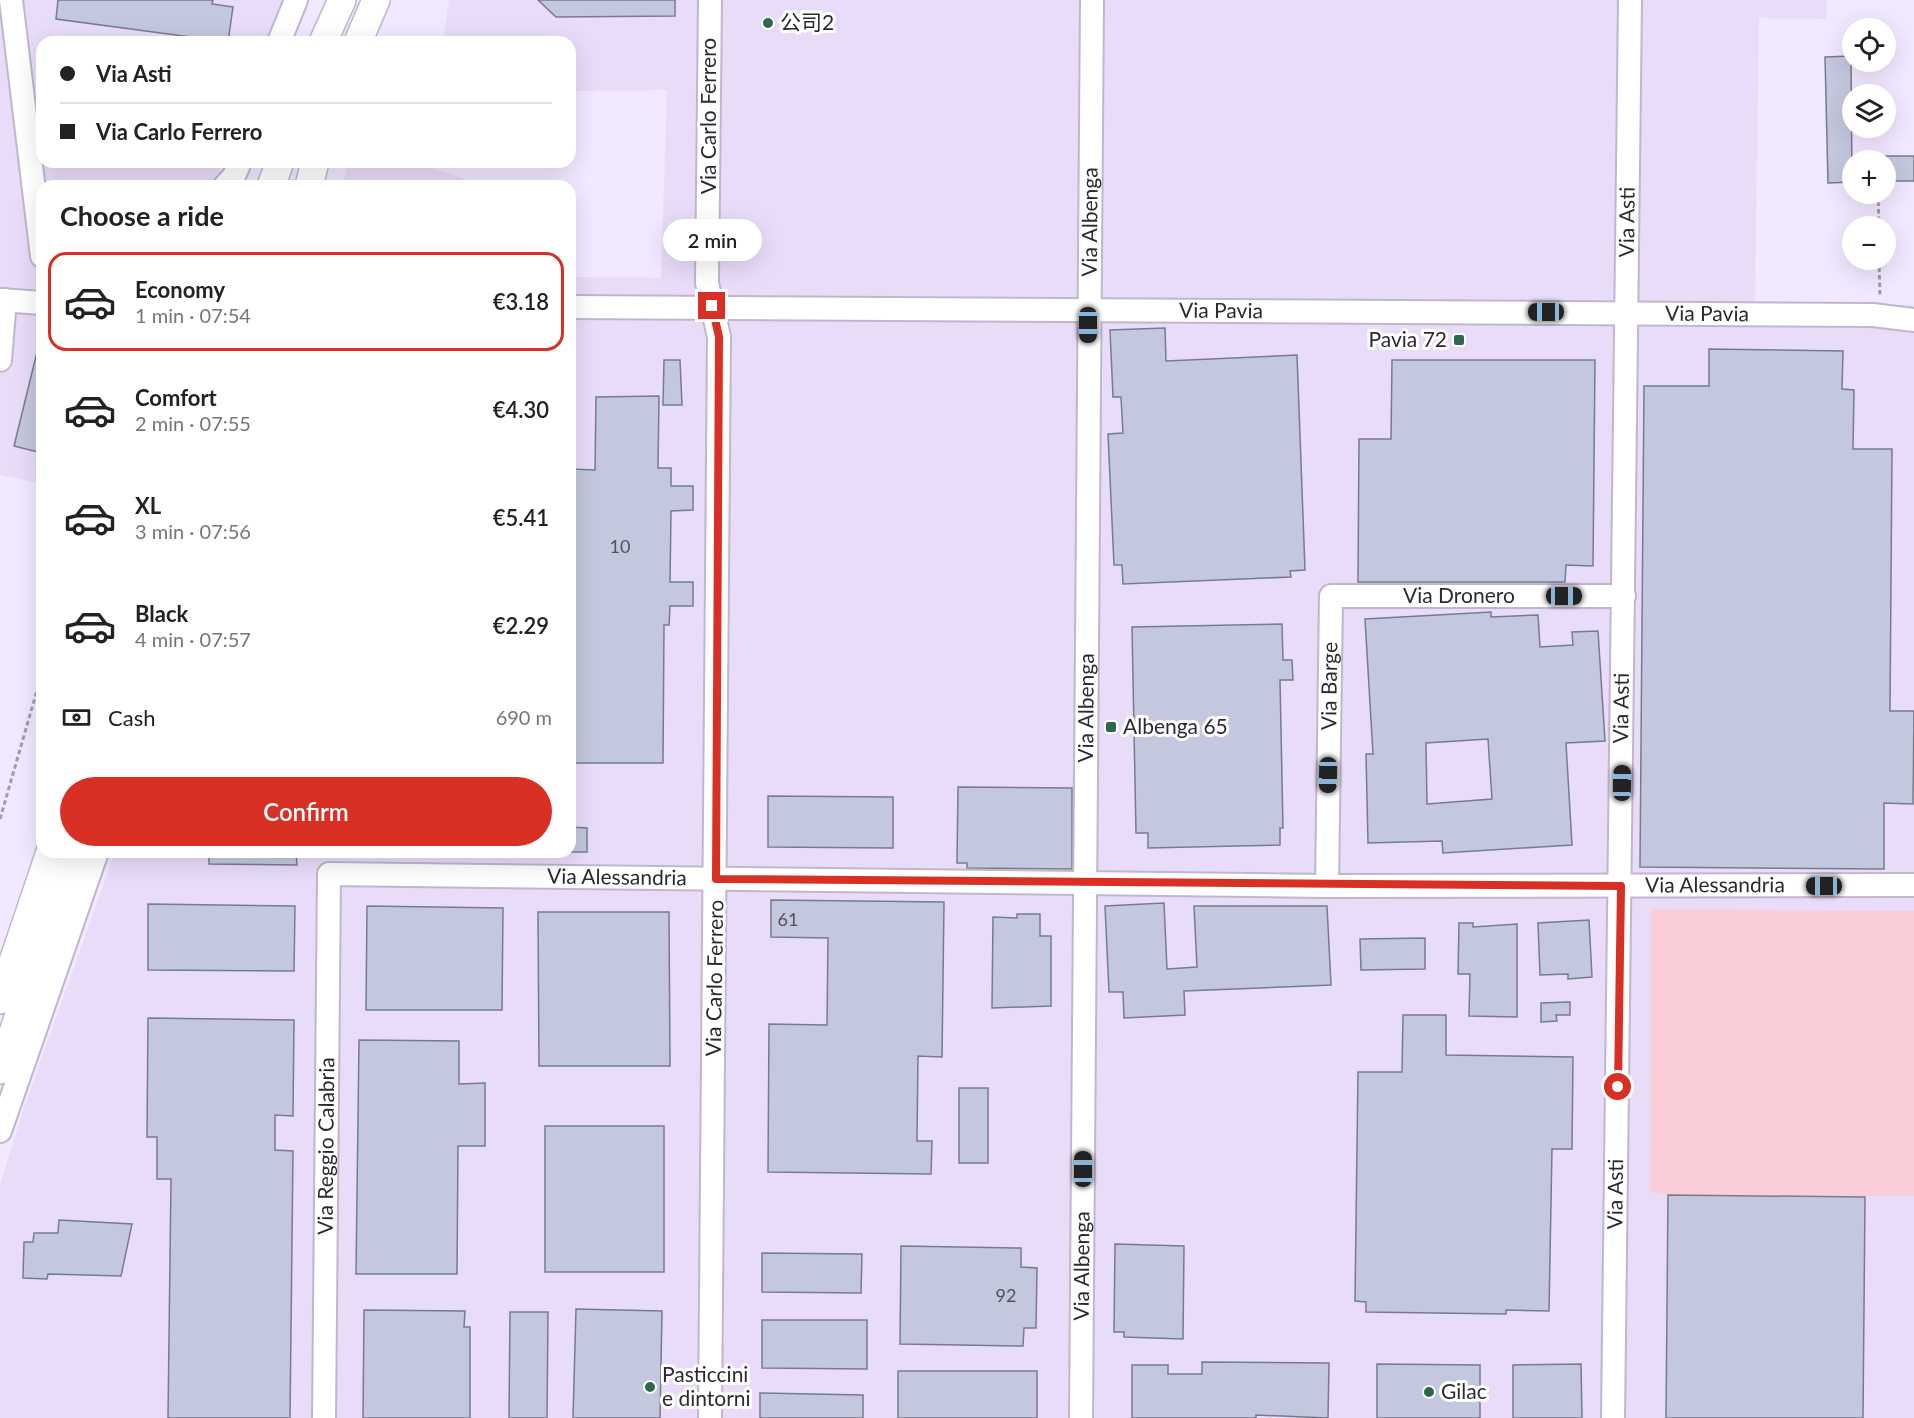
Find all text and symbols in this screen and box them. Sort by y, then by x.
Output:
place label: 公司2 [780,9,834,34]
marker: 公司2 [761,16,775,30]
map controls [1842,18,1896,270]
button: locate [1842,18,1896,72]
street label: Via Carlo Ferrero [695,38,720,194]
text: Via Asti [96,60,172,87]
button: layers [1842,84,1896,138]
text: Via Carlo Ferrero [96,118,262,145]
button: + [1842,150,1896,204]
street label: Via Albenga [1076,167,1102,277]
street label: Via Asti [1613,187,1639,258]
text: Choose a ride [60,199,224,232]
button: − [1842,216,1896,270]
callout: 2 min [662,219,762,261]
text: 2 min [688,228,737,252]
icon: car [63,275,117,329]
text: Economy [135,276,225,303]
text: €3.18 [493,288,549,315]
route end [698,292,725,319]
street label: Via Pavia [1179,297,1263,322]
street label: Via Pavia [1665,300,1749,325]
text: 1 min · 07:54 [135,303,251,327]
car [1528,303,1564,321]
car [1079,307,1097,343]
place label: Pavia 72 [1368,326,1447,351]
marker: Pavia 72 [1452,333,1466,347]
icon: car [63,383,117,437]
text: Comfort [135,384,217,411]
text: €4.30 [493,396,549,423]
text: 2 min · 07:55 [135,411,251,435]
icon: car [63,491,117,545]
text: XL [135,492,161,519]
text: €5.41 [493,504,549,531]
text: 3 min · 07:56 [135,519,251,543]
house number: 10 [610,535,630,557]
street label: Via Dronero [1403,582,1515,607]
car [1546,587,1582,605]
icon: car [63,599,117,653]
text: Black [135,600,188,627]
text: €2.29 [493,612,549,639]
text: 4 min · 07:57 [135,627,251,651]
street label: Via Barge [1315,642,1341,730]
street label: Via Albenga [1072,653,1098,763]
street label: Via Asti [1607,673,1633,744]
icon: cash [60,701,93,734]
text: Cash [108,704,155,731]
text: 690 m [496,705,552,729]
place label: Albenga 65 [1123,713,1228,738]
marker: Albenga 65 [1104,720,1118,734]
car [1319,757,1337,793]
car [1613,765,1631,801]
button: Confirm [60,777,552,846]
street label: Via Alessandria [547,863,687,889]
street label: Via Alessandria [1645,871,1785,896]
car [1806,877,1842,895]
street label: Via Carlo Ferrero [700,899,727,1056]
house number: 61 [778,908,798,930]
street label: Via Reggio Calabria [312,1057,338,1235]
route start [1604,1073,1631,1100]
car [1074,1151,1092,1187]
street label: Via Asti [1601,1159,1627,1229]
street label: Via Albenga [1068,1211,1094,1321]
house number: 92 [996,1284,1016,1306]
place label: Pasticcini e dintorni [662,1361,751,1410]
place label: Gilac [1441,1378,1487,1403]
marker: Pasticcini e dintorni [643,1380,657,1394]
marker: Gilac [1422,1385,1436,1399]

